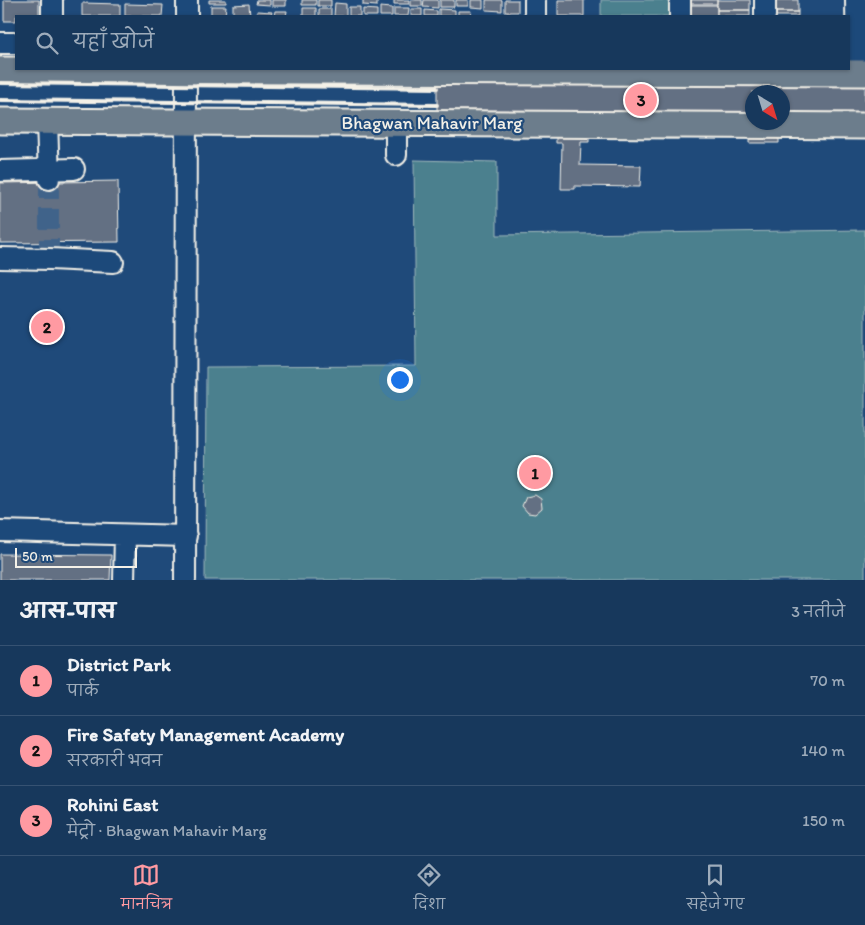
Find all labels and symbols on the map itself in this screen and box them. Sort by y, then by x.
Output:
pin: 3 [625,81,657,119]
north arrow [745,85,790,130]
street label: Bhagwan Mahavir Marg [342,112,523,134]
pin: 2 [31,308,63,346]
your location [387,367,413,393]
pin: 1 [519,454,551,492]
scale bar [15,545,138,568]

